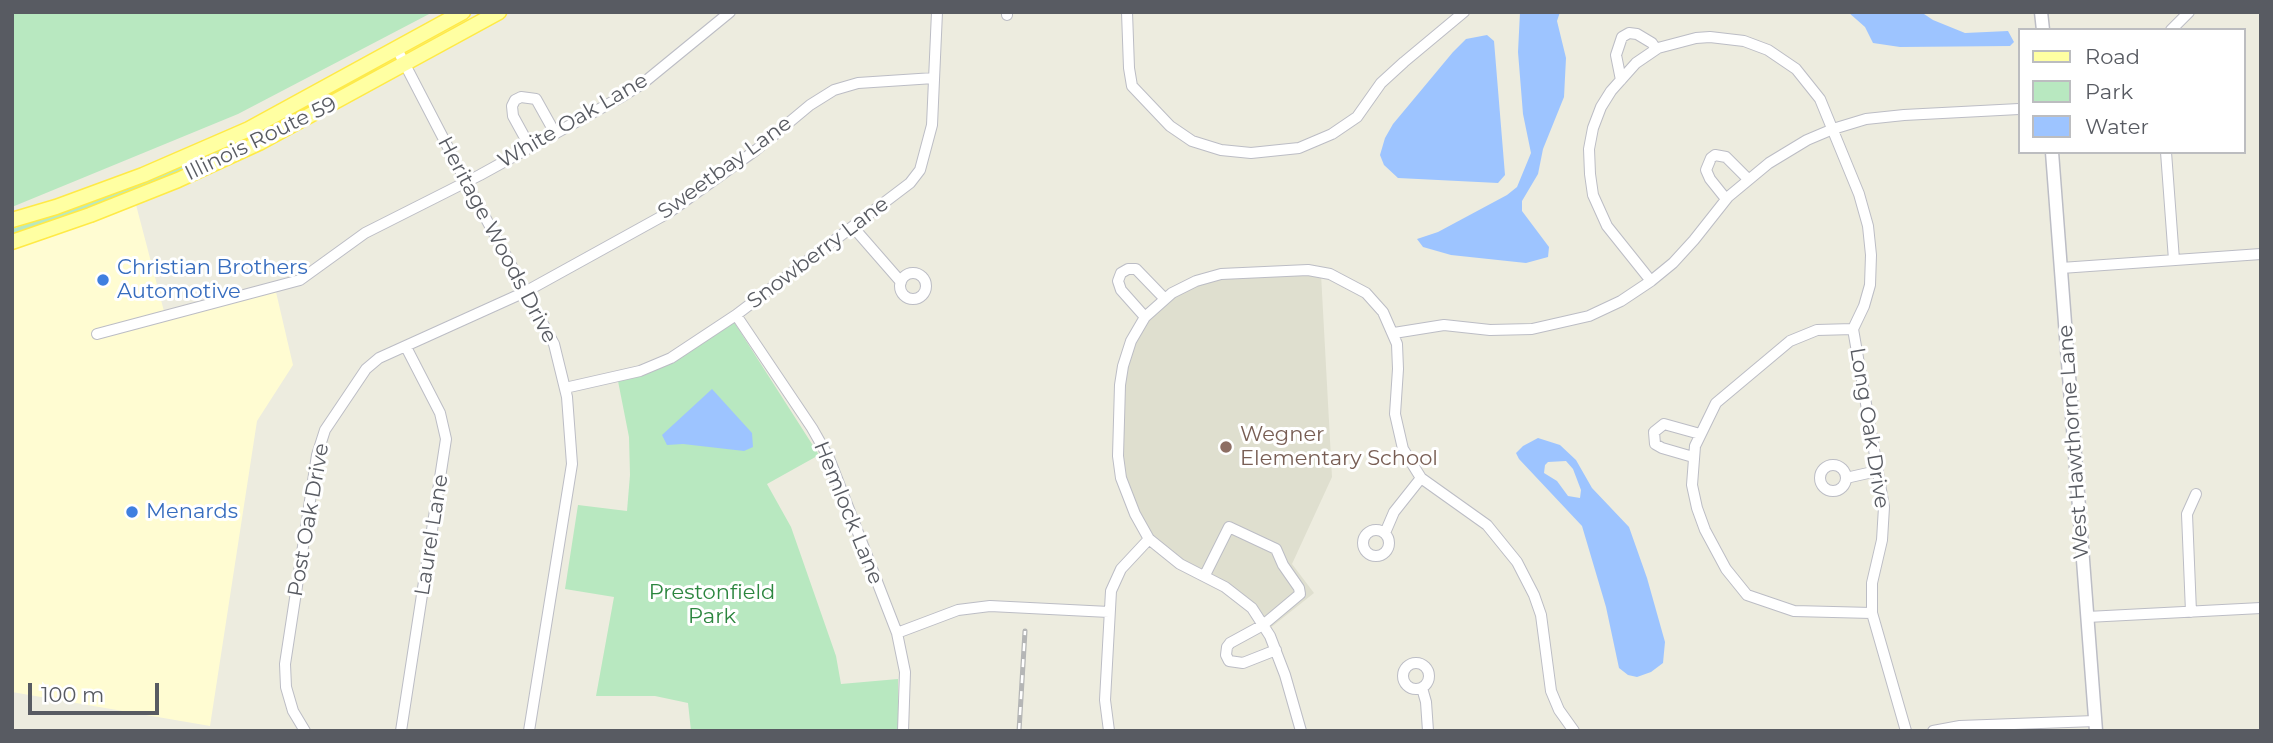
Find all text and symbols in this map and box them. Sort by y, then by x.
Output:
legend [2018,28,2245,154]
text: Road [2085,44,2140,69]
street label: White Oak Lane [494,68,652,174]
text: Park [2085,79,2133,104]
street label: Illinois Route 59 [181,91,341,187]
street label: Sweetbay Lane [653,111,797,225]
text: Water [2085,114,2149,139]
street label: Heritage Woods Drive [432,133,562,347]
street label: Snowberry Lane [742,192,894,314]
place label: Christian Brothers Automotive [117,255,308,305]
marker: Christian Brothers Automotive [95,272,111,288]
street label: West Hawthorne Lane [2053,324,2095,560]
street label: Long Oak Drive [1844,346,1894,510]
place label: Wegner Elementary School [1240,422,1438,472]
street label: Hemlock Lane [808,438,888,588]
marker: Wegner Elementary School [1218,439,1234,455]
street label: Post Oak Drive [283,441,335,599]
street label: Laurel Lane [410,473,454,597]
place label: Menards [146,499,238,525]
marker: Menards [124,504,140,520]
park label: Prestonfield Park [649,580,775,630]
scale bar [32,670,163,714]
text: 100 m [41,682,104,707]

